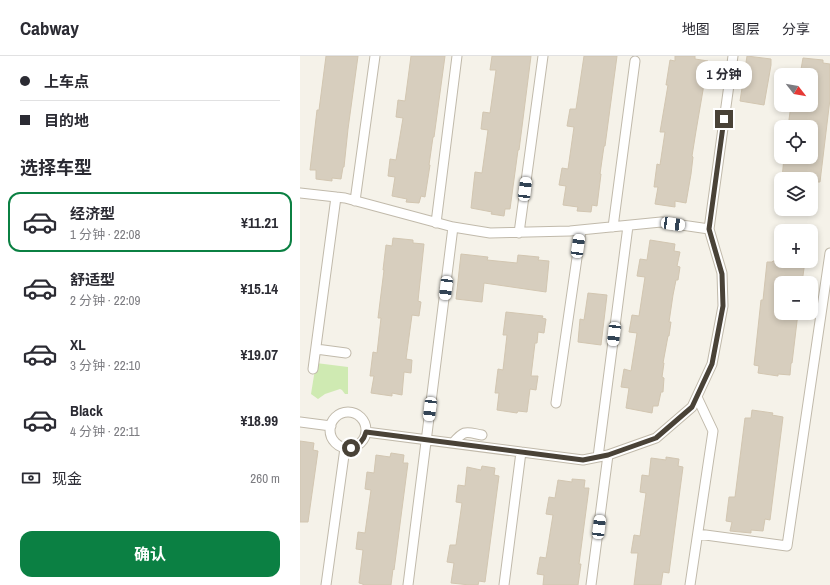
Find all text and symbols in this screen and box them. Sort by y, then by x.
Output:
text: Cabway [20,15,79,41]
text: 地图 [682,20,710,38]
text: 图层 [732,20,760,38]
text: 分享 [782,20,810,38]
callout: 1 分钟 [696,61,752,89]
text: 1 分钟 [707,66,741,83]
north arrow [774,68,818,112]
map controls [774,68,818,320]
text: 上车点 [44,71,89,92]
text: 目的地 [44,110,89,131]
route end [715,110,733,128]
button: locate [774,120,818,164]
text: 选择车型 [20,155,92,180]
button: layers [774,172,818,216]
car [518,176,532,202]
text: 经济型 [70,203,115,224]
icon: car [22,204,58,240]
text: ¥11.21 [241,212,278,233]
car [660,216,686,232]
button: + [774,224,818,268]
text: 1 分钟 · 22:08 [70,226,140,243]
car [570,233,586,259]
text: 舒适型 [70,269,115,290]
icon: car [22,270,58,306]
car [439,275,453,301]
button: − [774,276,818,320]
text: ¥15.14 [240,278,278,299]
text: 2 分钟 · 22:09 [70,292,140,309]
car [607,321,621,347]
text: XL [70,334,86,355]
icon: car [22,336,58,372]
text: ¥19.07 [240,344,278,365]
text: 3 分钟 · 22:10 [70,357,140,374]
car [423,396,437,422]
text: Black [70,400,103,421]
icon: car [22,402,58,438]
text: ¥18.99 [240,410,278,431]
text: 4 分钟 · 22:11 [70,423,140,440]
route start [342,439,360,457]
icon: cash [20,467,42,489]
text: 现金 [52,468,82,489]
text: 260 m [250,470,280,487]
car [592,514,606,540]
button: 确认 [20,531,280,577]

